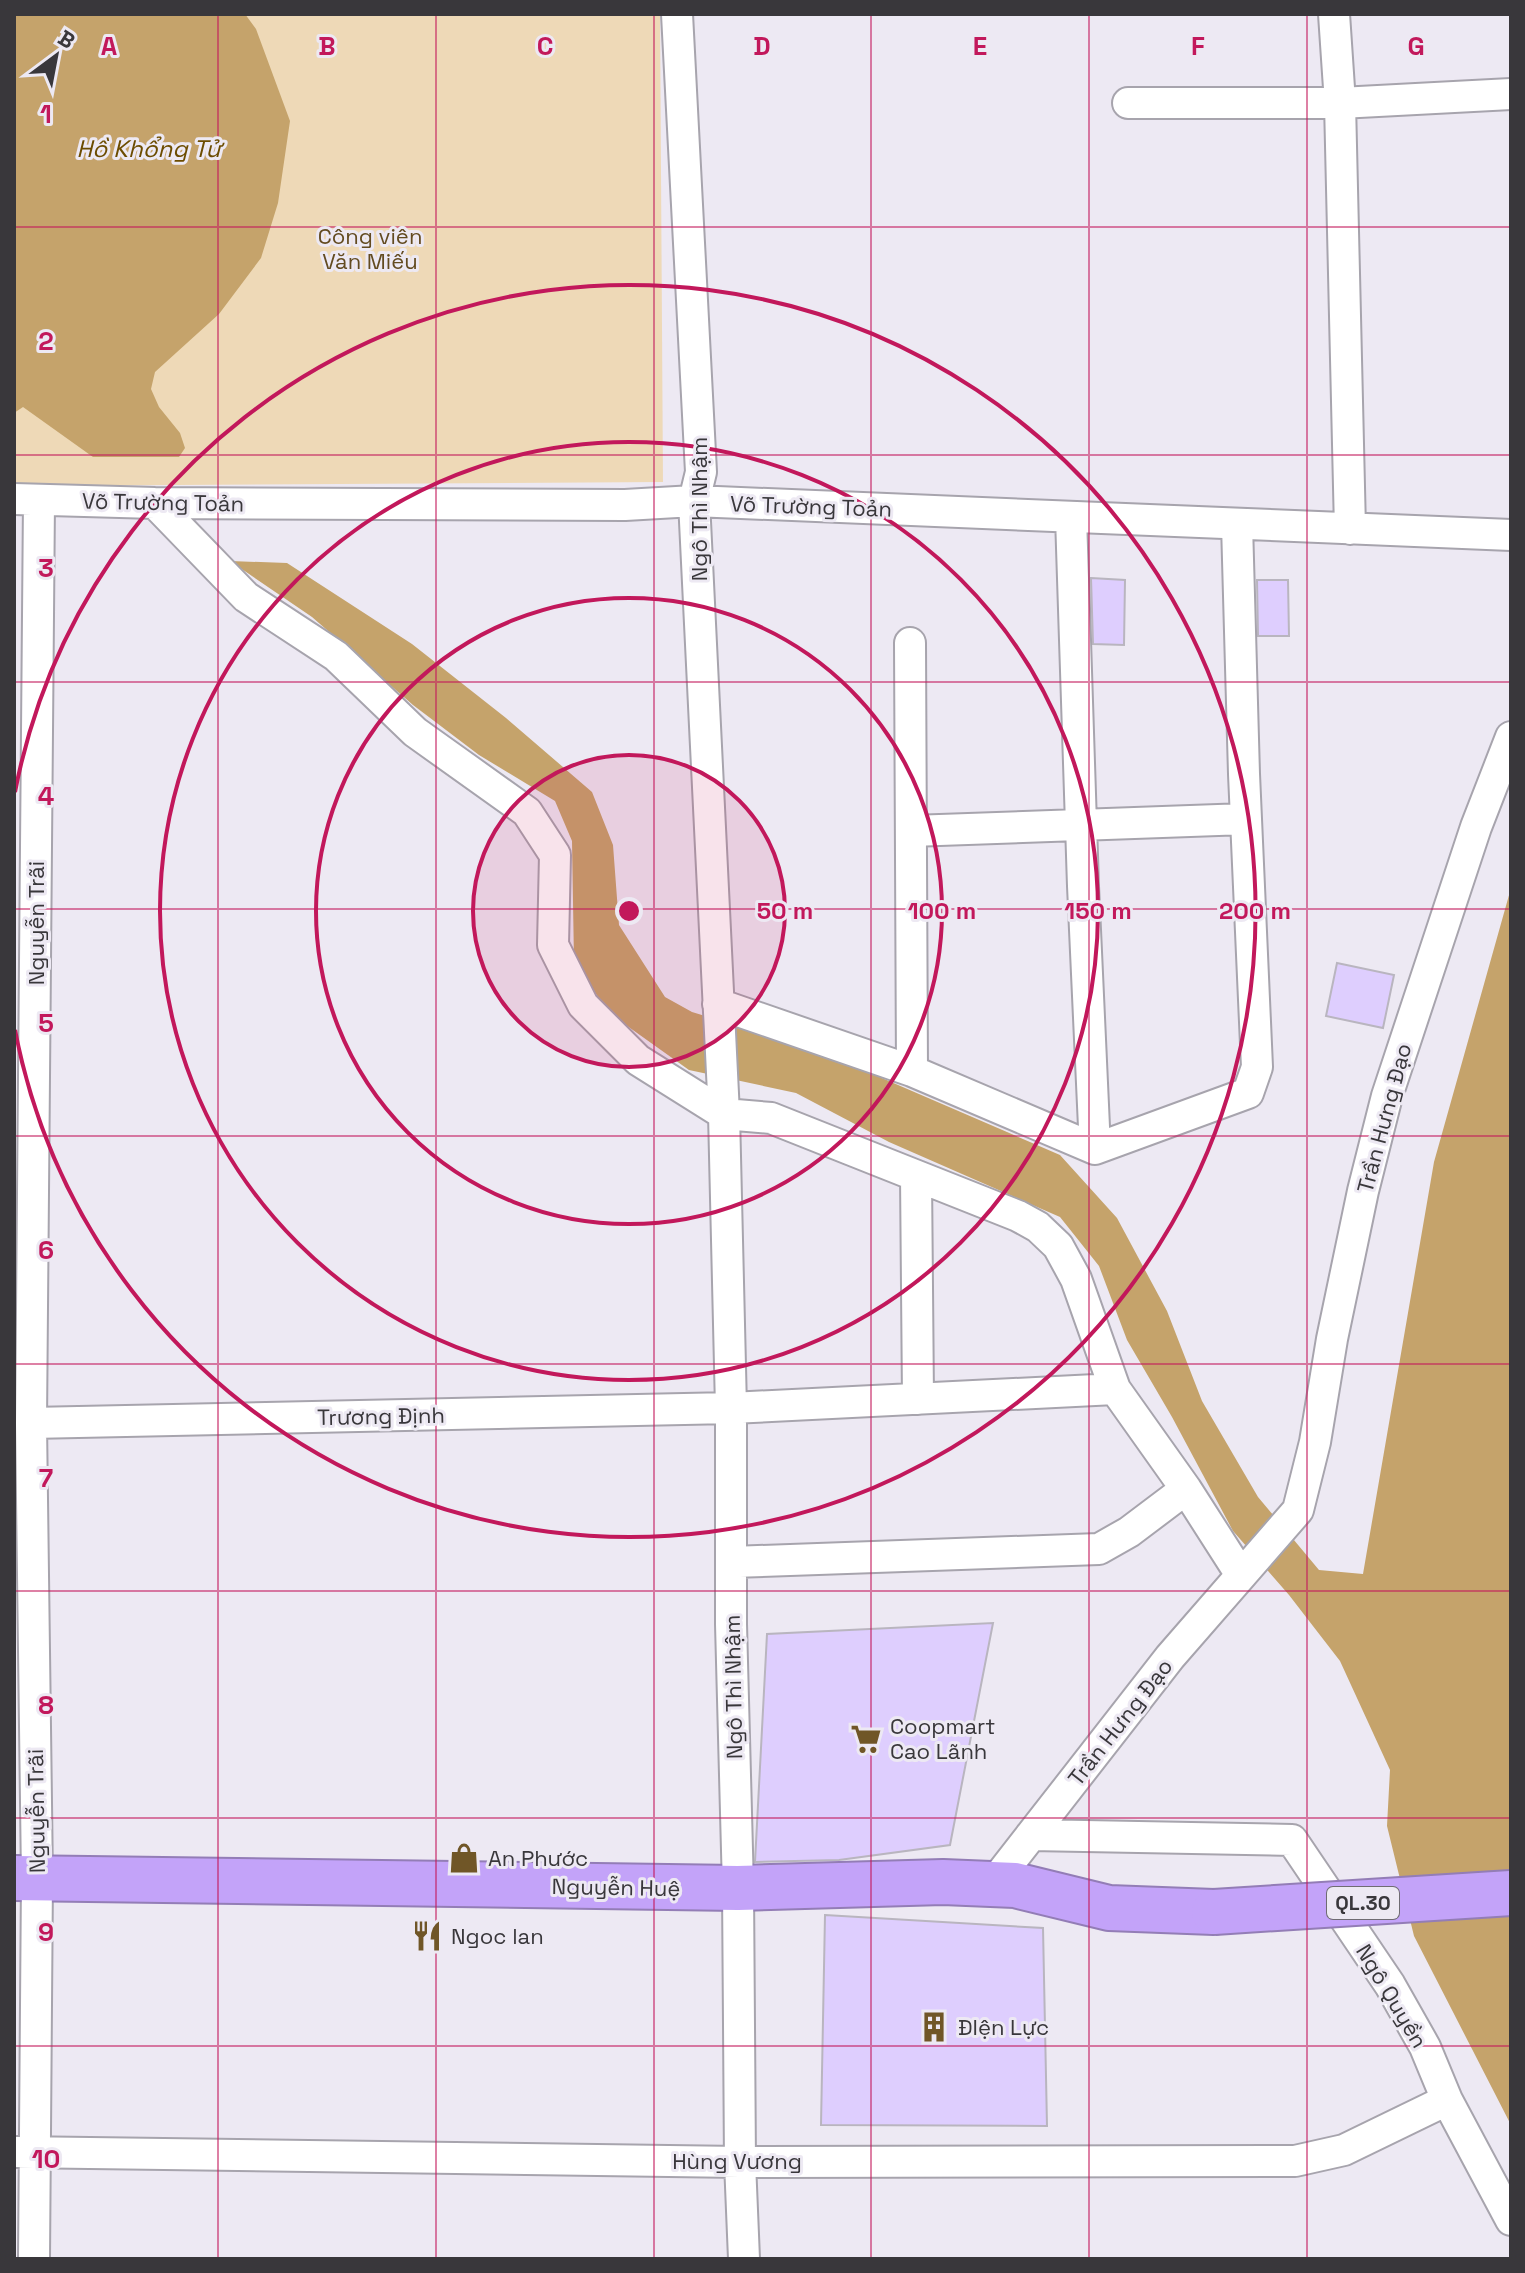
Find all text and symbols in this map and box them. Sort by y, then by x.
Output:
north arrow [16,16,96,96]
text: B [53,23,80,55]
text: A [101,29,118,63]
text: B [318,29,336,63]
text: C [537,29,553,63]
text: D [753,29,771,63]
text: E [973,29,987,63]
text: F [1191,29,1205,63]
text: G [1407,29,1425,63]
text: 1 [40,97,52,131]
water label: Hồ Khổng Tử [77,133,225,164]
park label: Công viên Văn Miếu [318,222,422,275]
text: 2 [38,324,54,358]
street label: Ngô Thì Nhậm [685,437,713,581]
street label: Võ Trường Toản [82,487,244,517]
street label: Võ Trường Toản [730,489,892,523]
text: 3 [38,551,54,585]
text: 4 [38,779,54,813]
street label: Nguyễn Trãi [22,861,50,985]
text: 50 m [757,895,813,926]
text: 100 m [908,895,976,926]
text: 150 m [1064,895,1132,926]
text: 200 m [1219,895,1291,926]
centre of rings [615,897,643,925]
text: 5 [38,1006,54,1040]
street label: Trần Hưng Đạo [1351,1040,1417,1196]
text: 6 [38,1233,54,1267]
street label: Trương Định [317,1401,445,1431]
text: 7 [39,1461,53,1495]
street label: Ngô Thì Nhậm [718,1614,748,1760]
street label: Trần Hưng Đạo [1062,1653,1178,1791]
text: 8 [38,1688,54,1722]
place label: Coopmart Cao Lãnh [890,1712,995,1765]
supermarket icon: Coopmart Cao Lãnh [849,1722,883,1756]
street label: Nguyễn Trãi [21,1749,51,1873]
shop icon: An Phước [447,1841,481,1875]
place label: An Phước [488,1844,588,1872]
street label: Nguyễn Huệ [551,1872,681,1902]
road number: QL.30 [1327,1887,1399,1919]
text: 9 [38,1915,54,1949]
restaurant icon: Ngoc lan [410,1919,444,1953]
place label: Ngoc lan [451,1922,544,1950]
street label: Ngô Quyền [1350,1939,1434,2053]
building icon: ĐIện Lực [917,2010,951,2044]
place label: ĐIện Lực [958,2013,1049,2041]
text: 10 [32,2142,60,2176]
street label: Hùng Vương [672,2147,802,2175]

